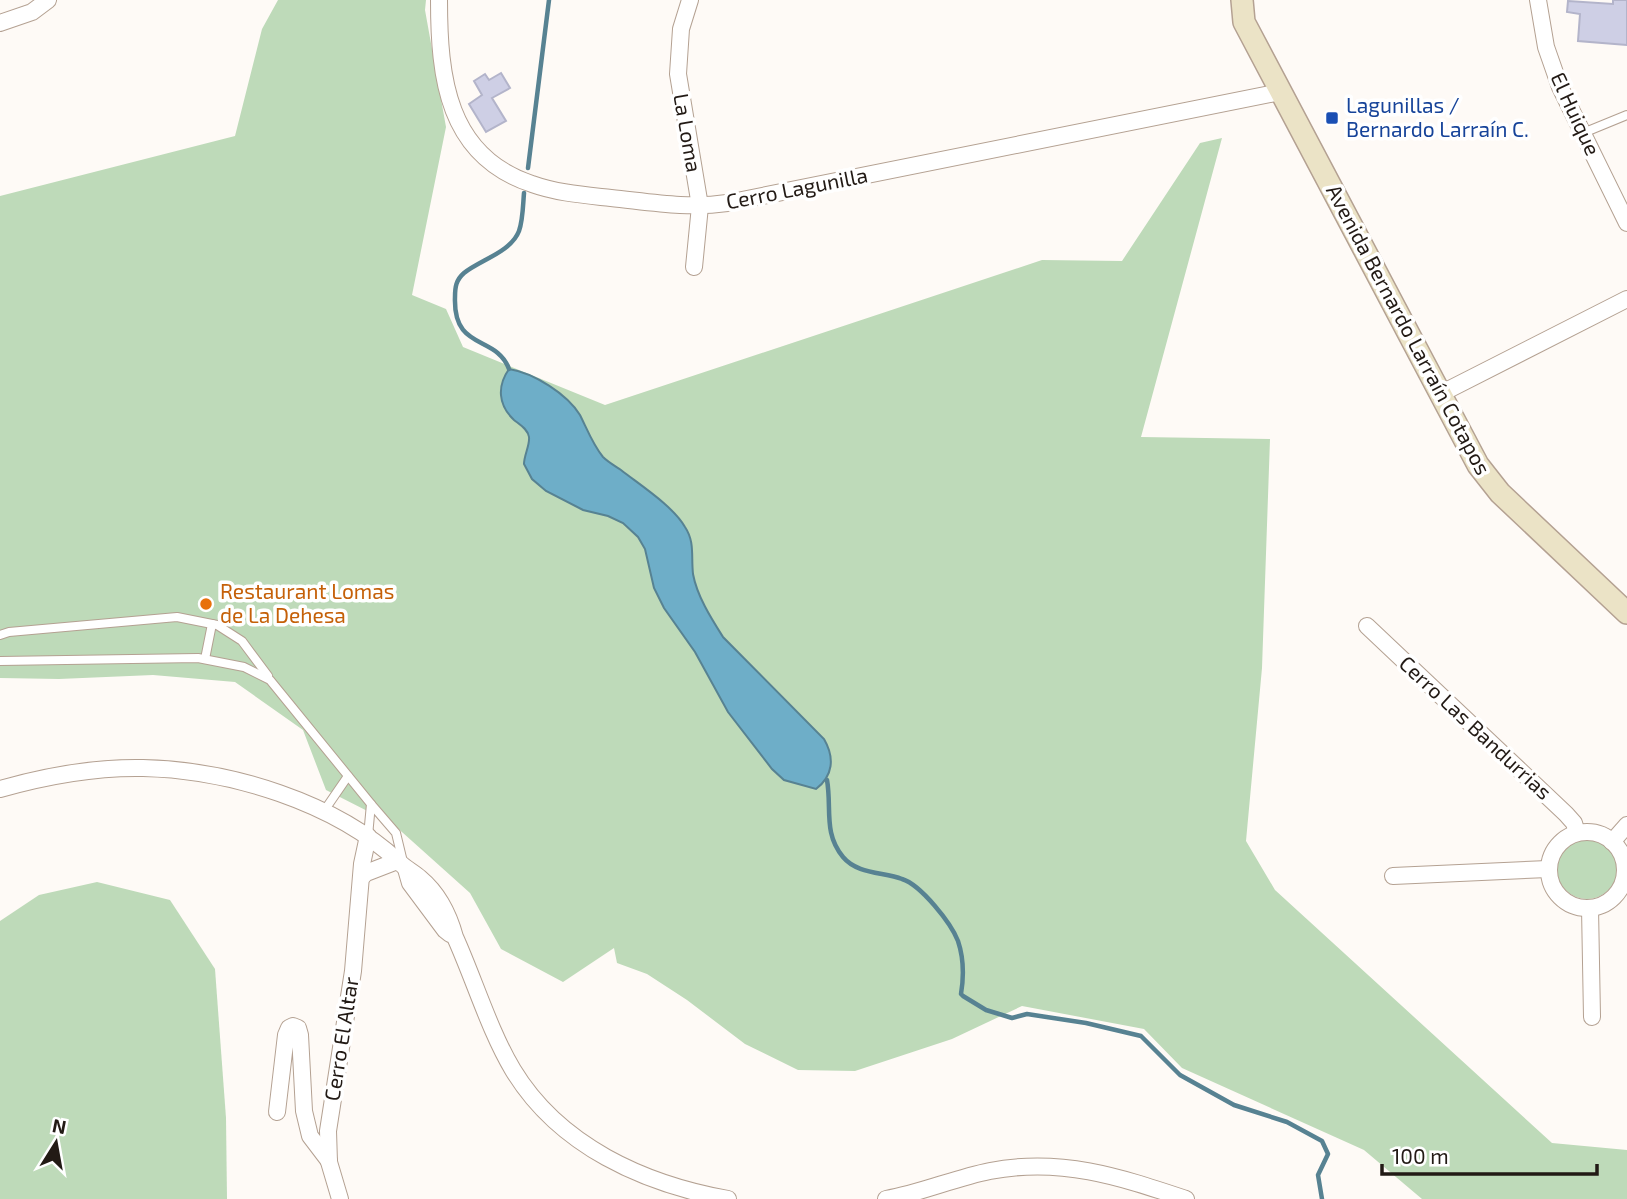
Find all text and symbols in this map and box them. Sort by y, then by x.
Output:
street label: El Huique [1546,68,1606,159]
street label: La Loma [669,91,708,174]
place label: Lagunillas / Bernardo Larraín C. [1346,92,1529,141]
marker: Lagunillas / Bernardo Larraín C. [1324,110,1340,126]
street label: Cerro Lagunilla [724,162,870,214]
street label: Avenida Bernardo Larraín Cotapos [1322,180,1497,479]
place label: Restaurant Lomas de La Dehesa [220,578,394,627]
marker: Restaurant Lomas de La Dehesa [198,596,214,612]
street label: Cerro Las Bandurrias [1395,650,1557,804]
street label: Cerro El Altar [318,974,363,1103]
north arrow [21,1108,91,1178]
text: N [50,1113,68,1138]
scale bar [1382,1132,1597,1176]
text: 100 m [1392,1143,1449,1168]

